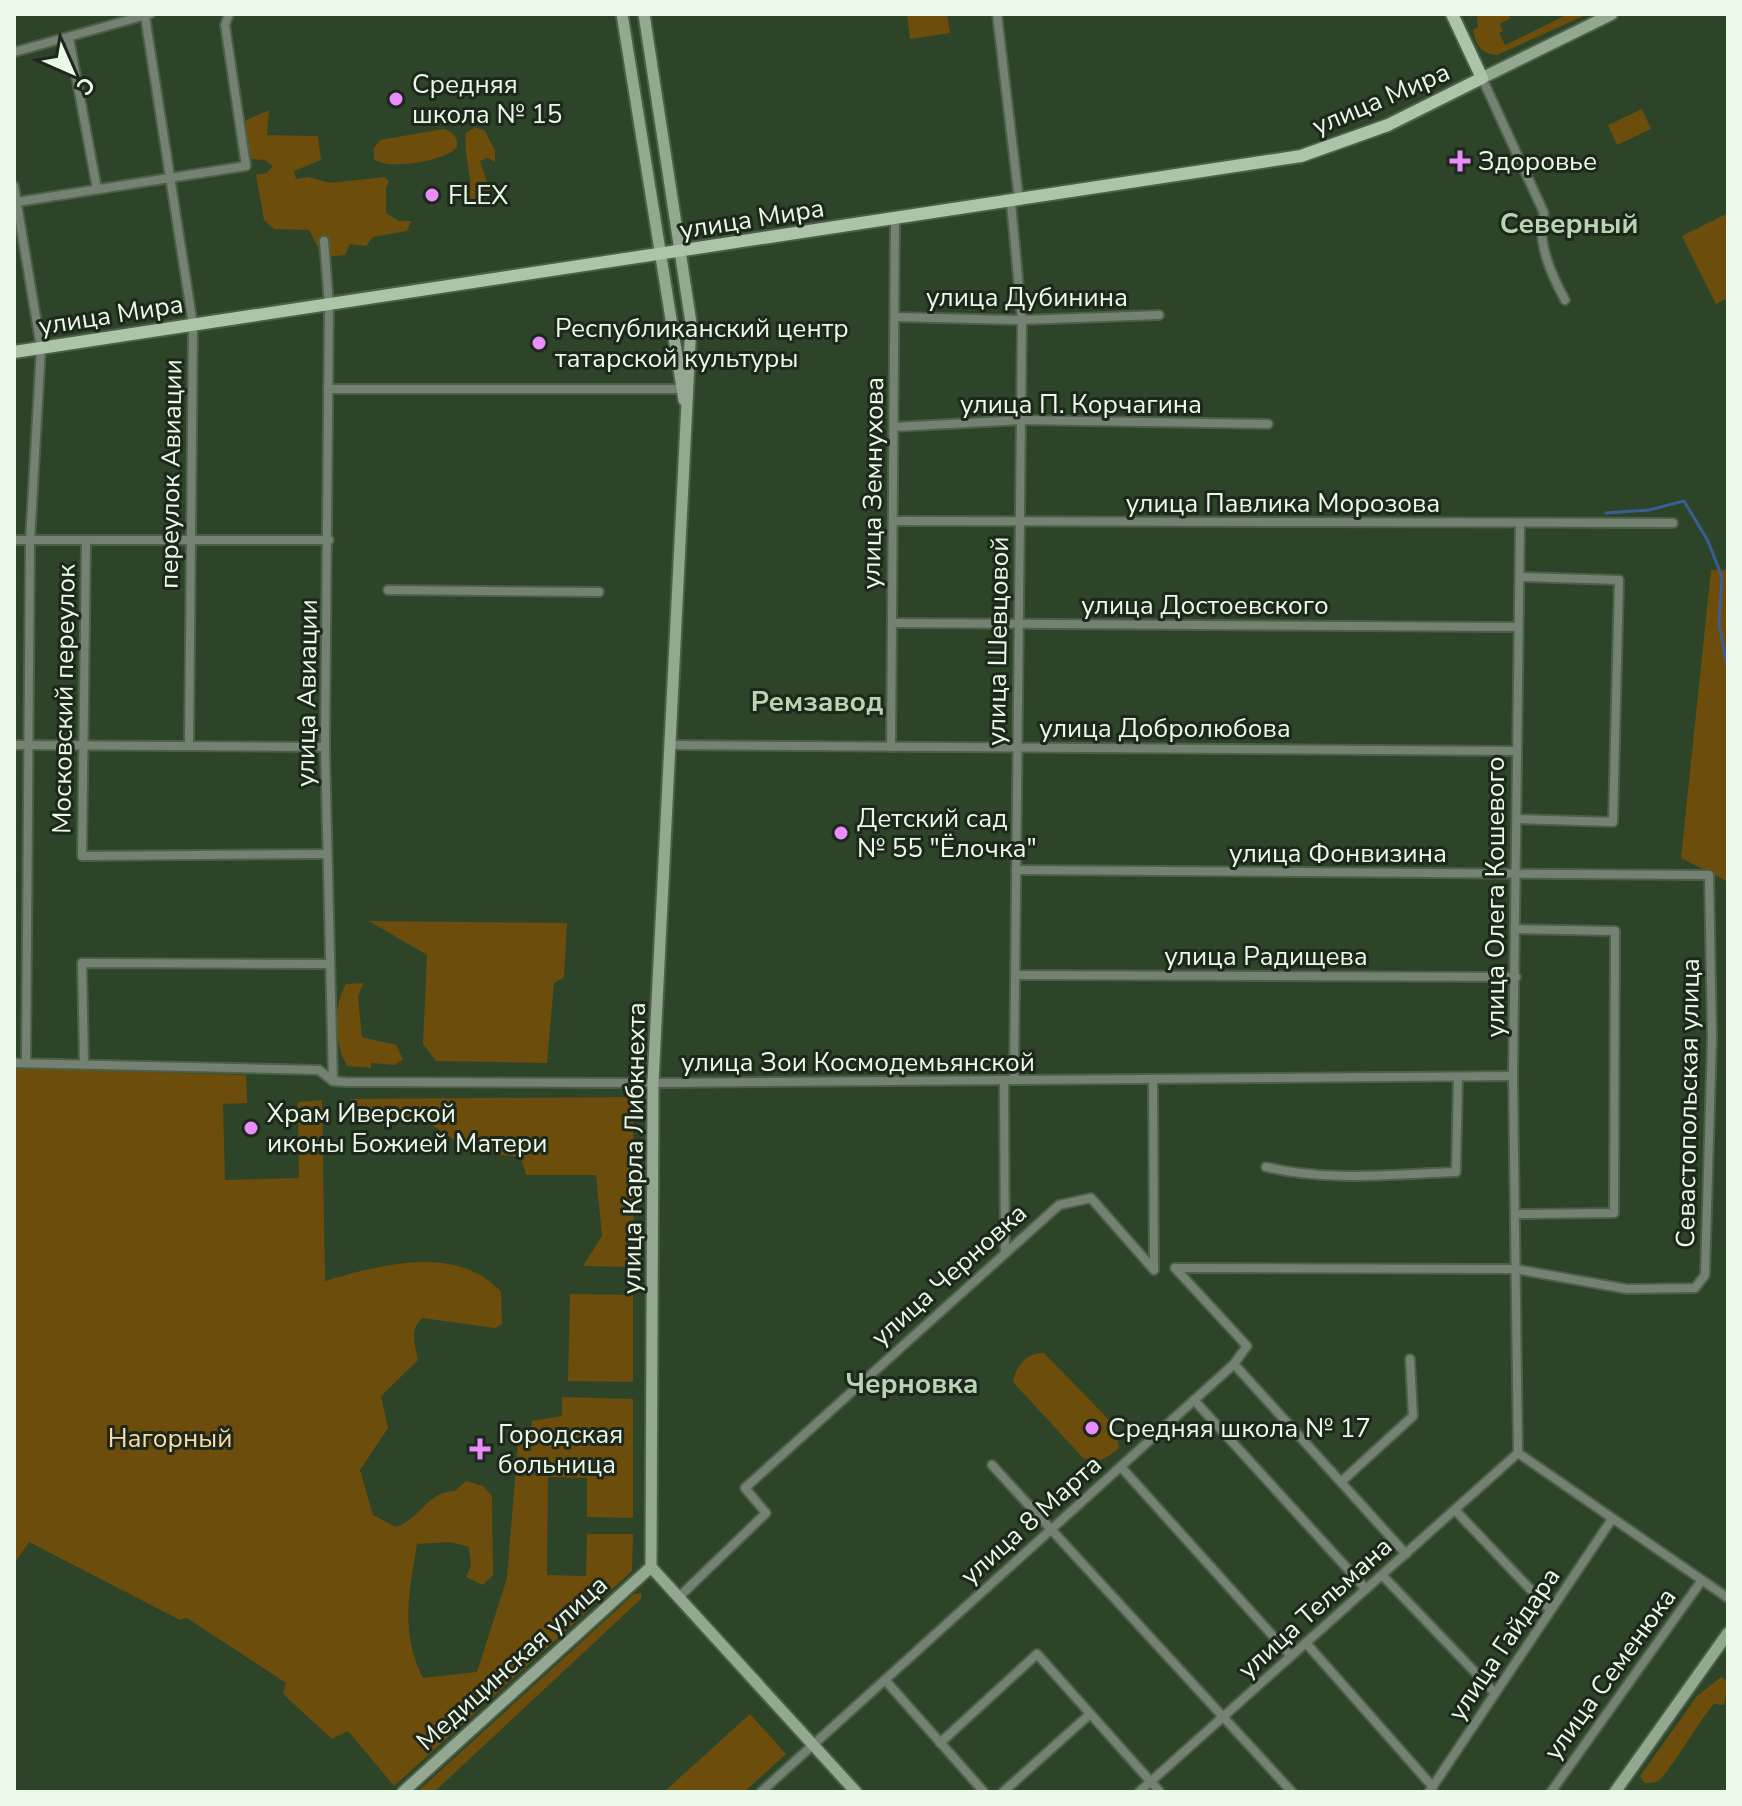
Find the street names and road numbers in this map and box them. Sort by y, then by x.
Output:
street label: улица Мира [1307,54,1455,144]
street label: улица Мира [677,190,827,248]
street label: улица Дубинина [926,280,1128,315]
street label: улица Мира [36,286,186,344]
street label: переулок Авиации [151,359,191,589]
street label: улица Земнухова [854,377,892,589]
street label: улица П. Корчагина [960,387,1202,422]
street label: улица Павлика Морозова [1126,486,1440,521]
street label: улица Шевцовой [979,536,1017,746]
street label: Московский переулок [44,564,84,834]
street label: улица Достоевского [1081,588,1329,623]
street label: улица Авиации [288,599,326,787]
street label: улица Добролюбова [1039,711,1291,746]
street label: улица Олега Кошевого [1478,757,1513,1037]
street label: улица Фонвизина [1229,836,1447,871]
street label: улица Радищева [1164,939,1368,974]
street label: Севастопольская улица [1668,958,1708,1248]
street label: улица Карла Либкнехта [614,1002,654,1294]
street label: улица Зои Космодемьянской [681,1045,1035,1080]
street label: улица Черновка [864,1196,1034,1354]
street label: улица 8 Марта [953,1447,1109,1593]
street label: улица Тельмана [1230,1529,1400,1687]
street label: улица Гайдара [1440,1561,1568,1727]
street label: Медицинская улица [409,1568,615,1758]
street label: улица Семенюка [1536,1581,1684,1767]

